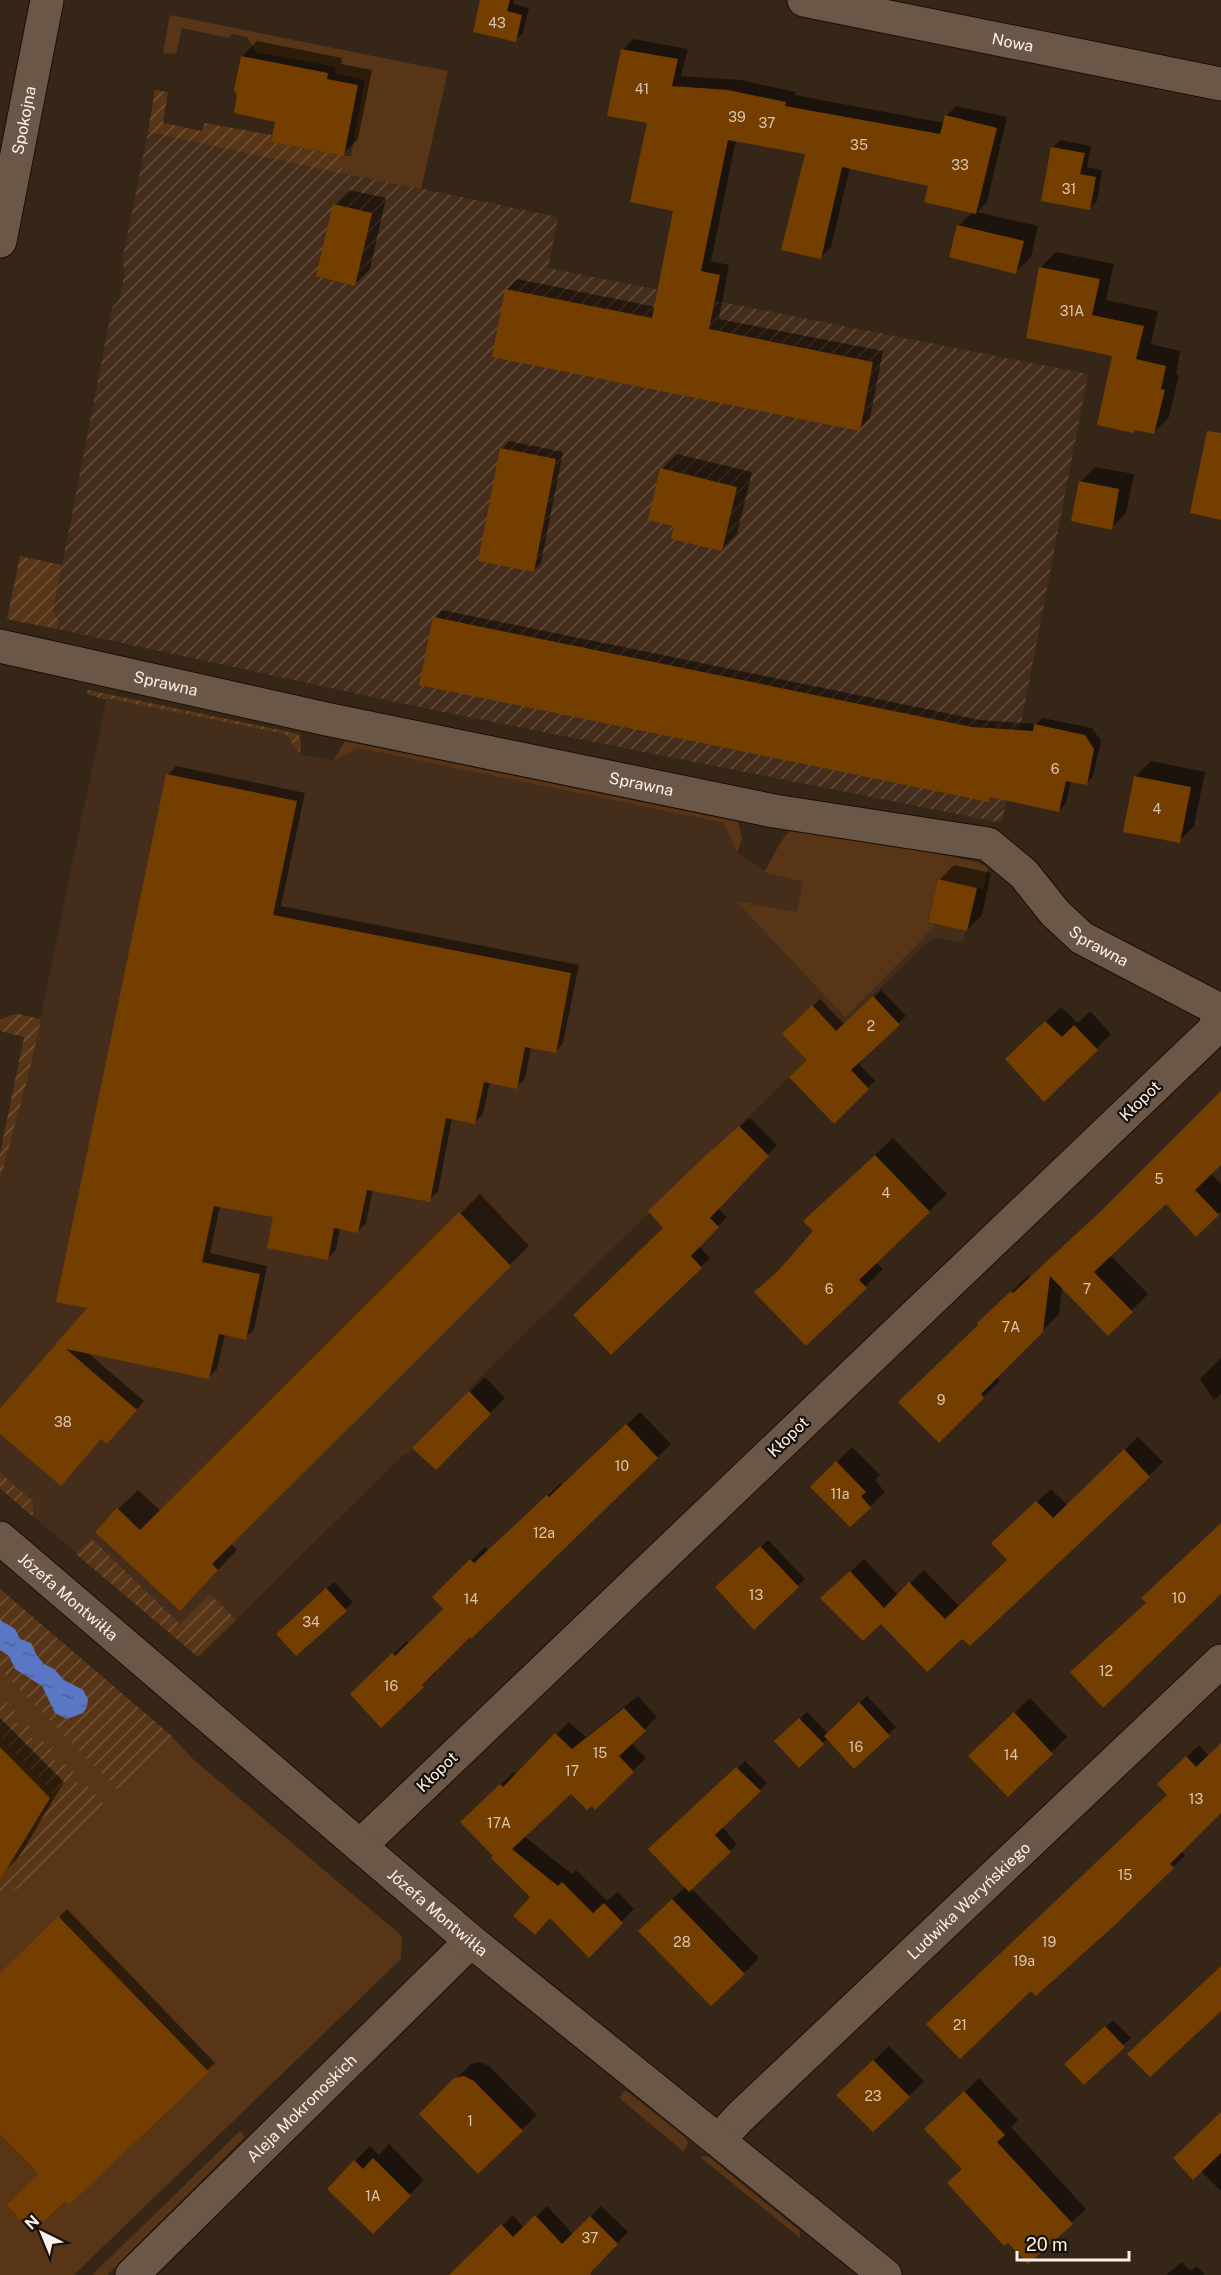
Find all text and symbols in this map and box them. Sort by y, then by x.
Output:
house number: 43 [488,15,506,31]
street label: Nowa [990,29,1035,56]
house number: 41 [635,81,649,97]
street label: Spokojna [8,84,40,156]
house number: 39 [728,109,746,125]
house number: 37 [759,115,775,131]
house number: 35 [850,137,868,153]
house number: 33 [951,157,969,173]
house number: 31 [1062,181,1076,197]
house number: 31A [1060,303,1084,319]
street label: Sprawna [132,667,200,700]
house number: 6 [1051,761,1060,777]
street label: Sprawna [607,768,675,800]
house number: 4 [1153,801,1162,817]
street label: Sprawna [1065,921,1132,970]
house number: 2 [867,1018,875,1034]
street label: Kłopot [1116,1077,1164,1125]
house number: 5 [1155,1171,1164,1187]
house number: 4 [882,1185,891,1201]
house number: 6 [825,1281,834,1297]
house number: 7 [1083,1281,1091,1297]
house number: 7A [1002,1319,1020,1335]
house number: 9 [937,1392,946,1408]
street label: Kłopot [764,1413,812,1461]
house number: 38 [54,1414,72,1430]
house number: 10 [615,1458,629,1474]
house number: 11a [830,1486,850,1502]
house number: 12a [533,1525,555,1541]
street label: Józefa Montwiłła [15,1549,122,1644]
house number: 13 [749,1587,763,1603]
house number: 10 [1172,1590,1186,1606]
house number: 14 [464,1591,478,1607]
house number: 34 [302,1614,320,1630]
house number: 12 [1099,1663,1113,1679]
house number: 16 [384,1678,398,1694]
house number: 16 [849,1739,863,1755]
house number: 15 [593,1745,607,1761]
house number: 14 [1004,1747,1018,1763]
street label: Kłopot [413,1748,461,1796]
house number: 17 [565,1763,579,1779]
house number: 13 [1189,1791,1203,1807]
house number: 17A [487,1815,511,1831]
street label: Ludwika Waryńskiego [903,1838,1034,1963]
street label: Józefa Montwiłła [384,1865,492,1960]
house number: 15 [1118,1867,1132,1883]
house number: 28 [673,1934,691,1950]
house number: 19 [1042,1934,1056,1950]
house number: 19a [1013,1953,1035,1969]
house number: 21 [953,2017,967,2033]
street label: Aleja Mokronoskich [243,2050,360,2166]
house number: 23 [864,2088,882,2104]
house number: 1 [467,2113,473,2129]
house number: 1A [365,2188,381,2204]
north arrow [12,2203,72,2263]
text: N [21,2211,43,2234]
scale bar [1017,2224,1130,2262]
house number: 37 [582,2230,598,2246]
text: 20 m [1026,2234,1068,2255]

